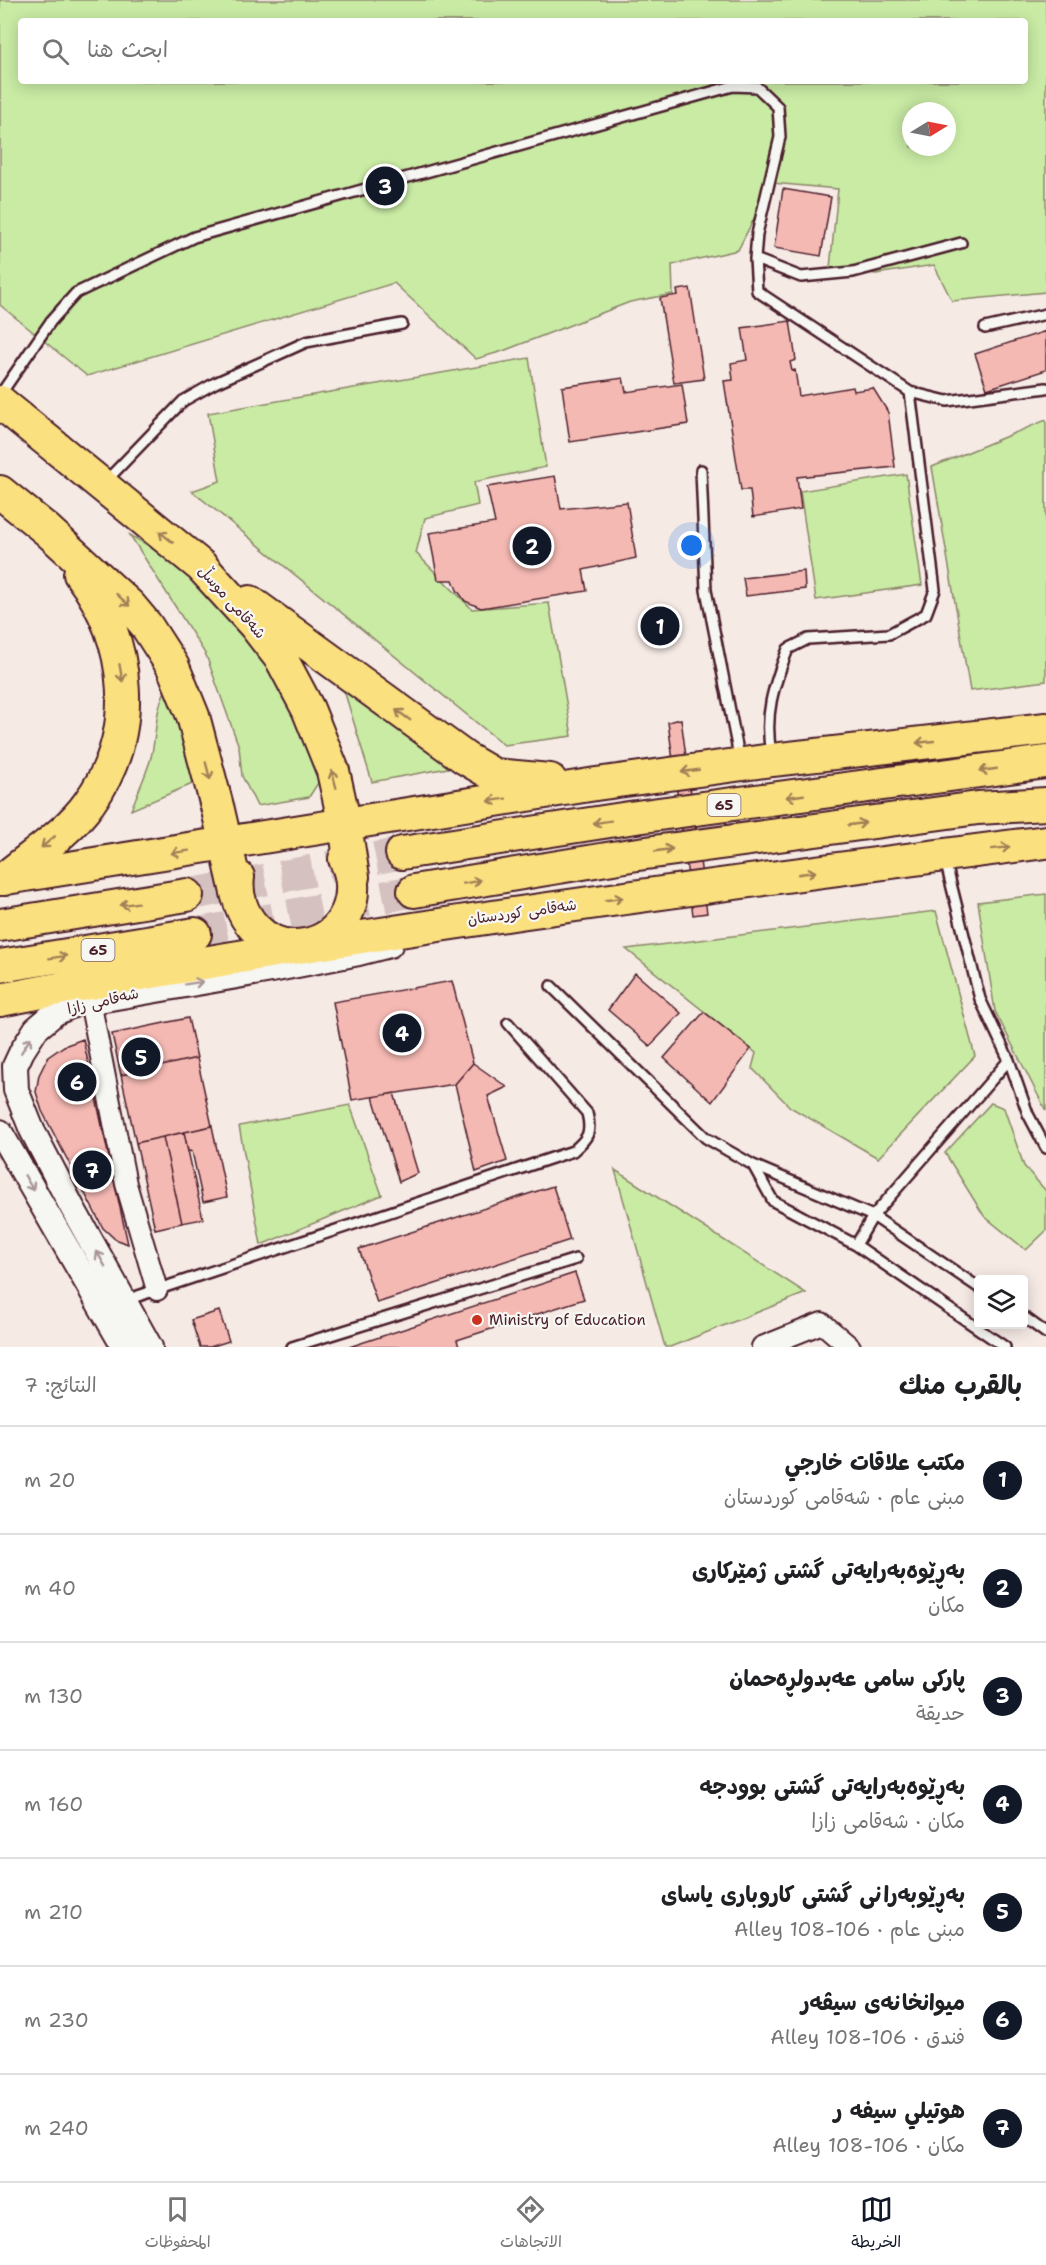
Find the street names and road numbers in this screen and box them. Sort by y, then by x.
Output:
street label: شەقامی موسڵ [194,560,271,643]
road number: 65 [708,794,740,816]
street label: شەقامی کوردستان [466,894,578,930]
road number: 65 [82,939,114,961]
street label: شەقامی زازا [65,983,141,1019]

